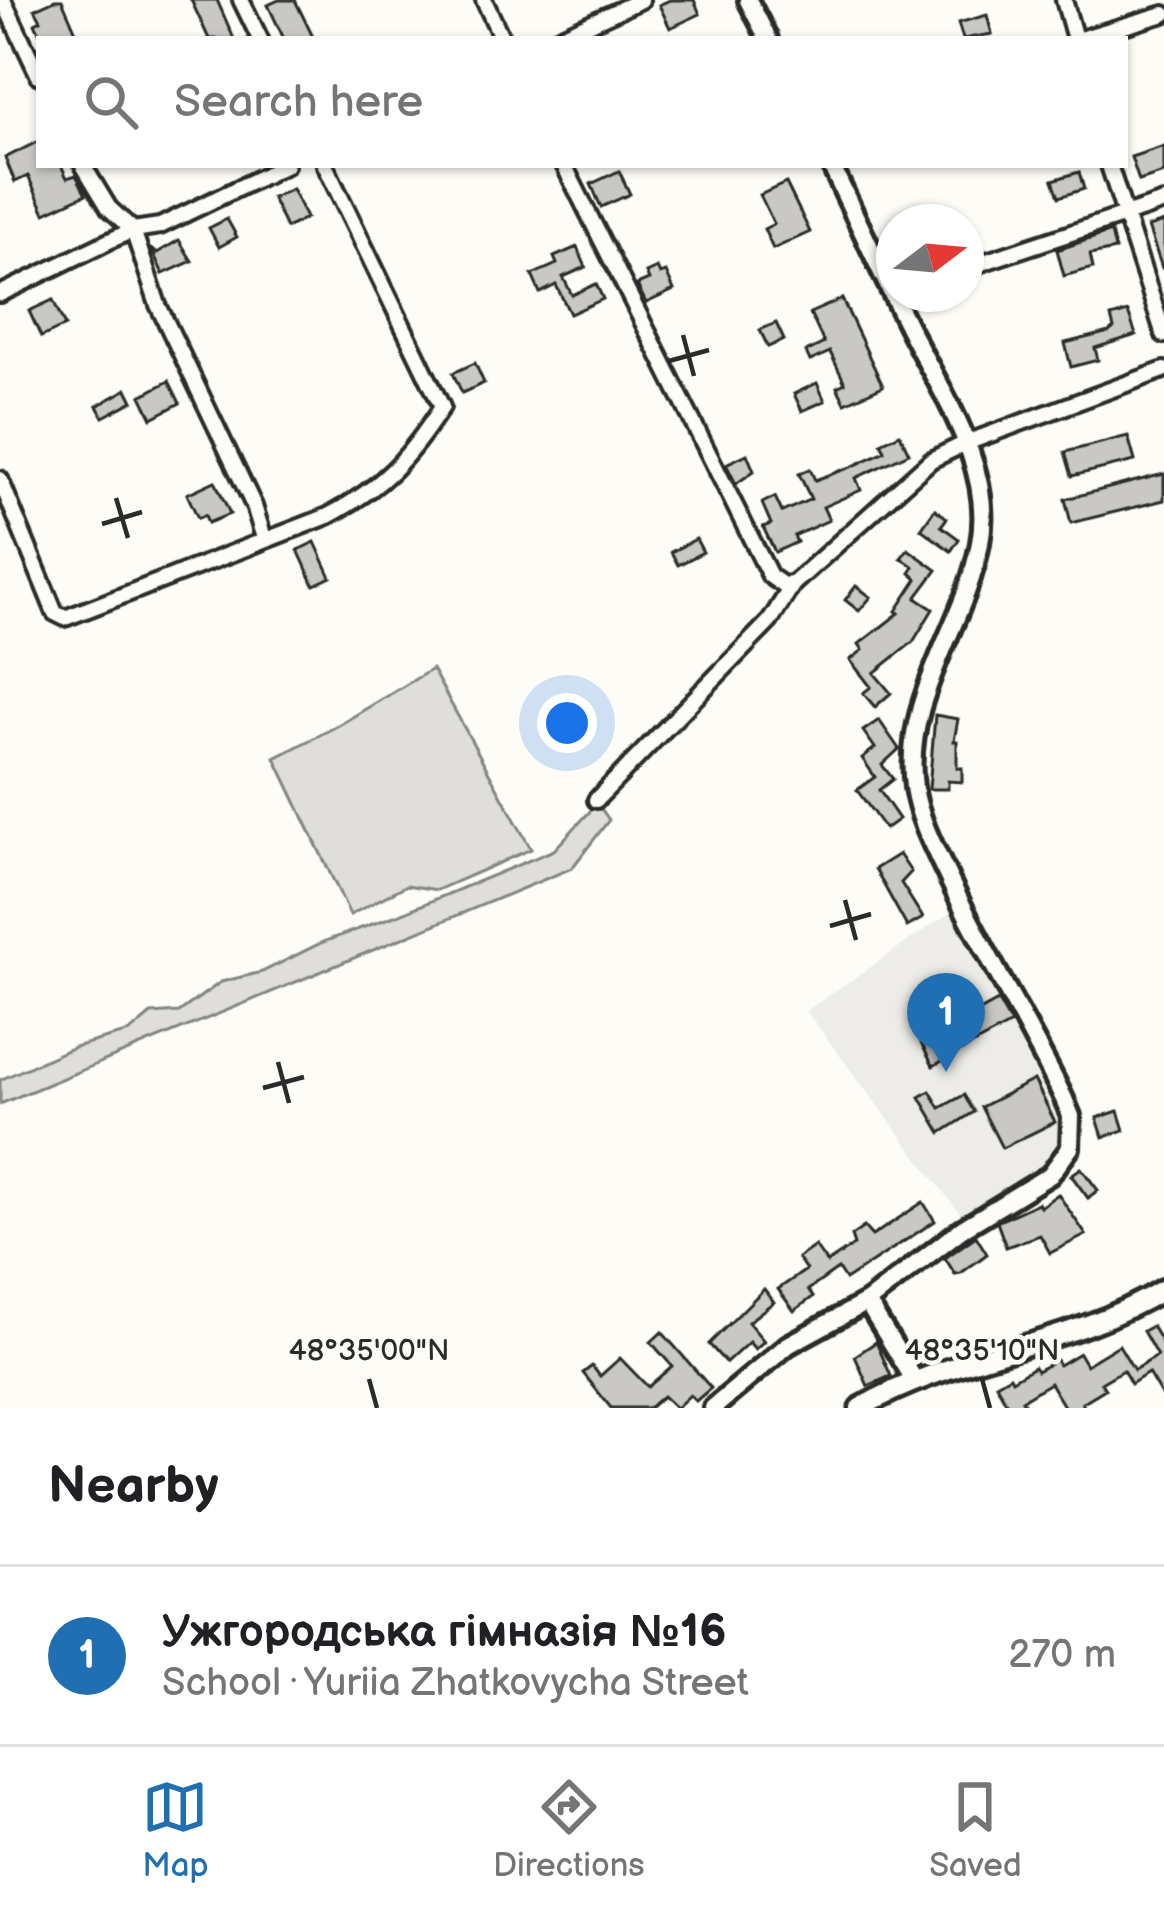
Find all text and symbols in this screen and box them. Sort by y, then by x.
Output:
search box [36,36,1128,168]
icon: search [78,69,144,135]
text: Search here [174,75,423,130]
north arrow [876,204,984,312]
your location [537,693,597,753]
pin: 1 [907,973,985,1072]
text: 48°35'00"N [288,1333,450,1369]
text: 48°35'10"N [905,1333,1059,1369]
text: Nearby [48,1456,219,1517]
text: Ужгородська гімназія №16 [162,1605,726,1660]
text: 1 [79,1632,95,1679]
text: 270 m [1008,1632,1116,1679]
text: School · Yuriia Zhatkovycha Street [162,1660,749,1707]
tab: Map [142,1774,209,1886]
tab: Directions [493,1774,645,1886]
tab: Saved [929,1774,1022,1886]

